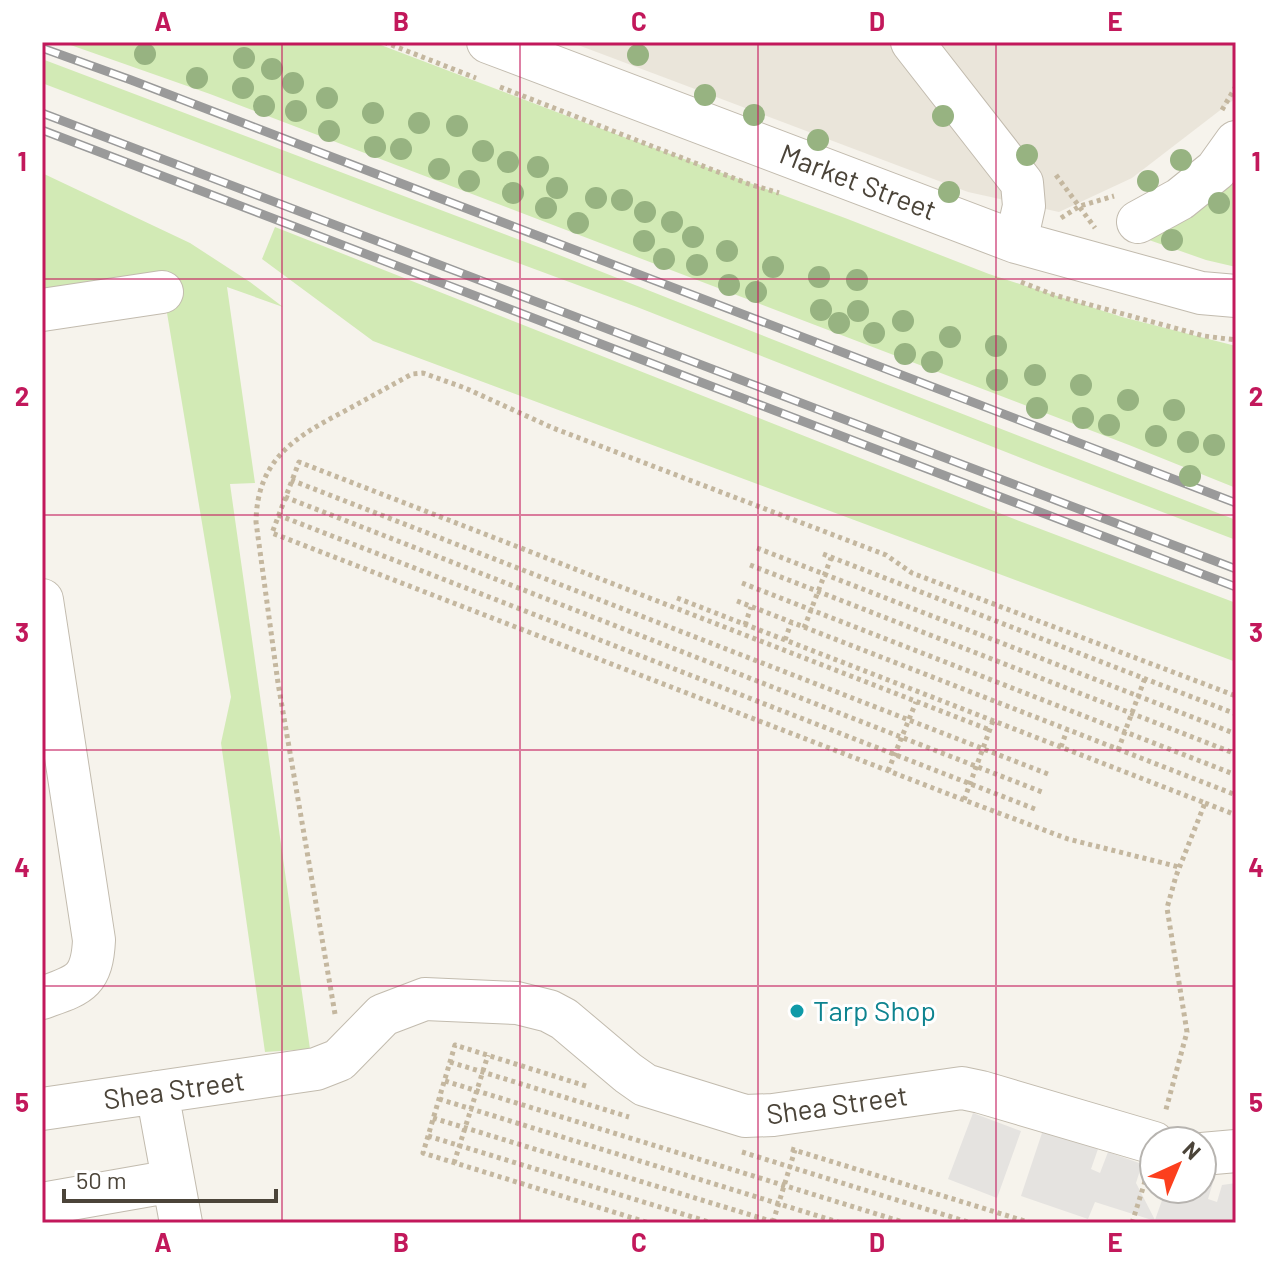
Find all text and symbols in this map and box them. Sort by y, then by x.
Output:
text: A [154,5,172,36]
text: B [393,5,409,36]
text: C [631,5,647,36]
text: D [869,5,885,36]
text: E [1107,5,1123,36]
street label: Market Street [775,136,941,226]
text: 1 [17,145,27,176]
text: 1 [1251,145,1261,176]
text: 2 [15,380,29,411]
text: 2 [1249,380,1263,411]
text: 3 [15,616,29,647]
text: 3 [1249,616,1263,647]
text: 4 [14,851,30,882]
text: 4 [1248,851,1264,882]
place label: Tarp Shop [813,993,936,1027]
marker: Tarp Shop [788,1002,806,1020]
street label: Shea Street [101,1062,247,1116]
street label: Shea Street [764,1077,910,1131]
text: 5 [15,1086,29,1117]
text: 5 [1249,1086,1263,1117]
north arrow [1138,1125,1218,1205]
text: N [1178,1135,1207,1164]
scale bar [64,1153,276,1203]
text: 50 m [76,1165,127,1194]
text: A [154,1226,172,1257]
text: B [393,1226,409,1257]
text: C [631,1226,647,1257]
text: D [869,1226,885,1257]
text: E [1107,1226,1123,1257]

